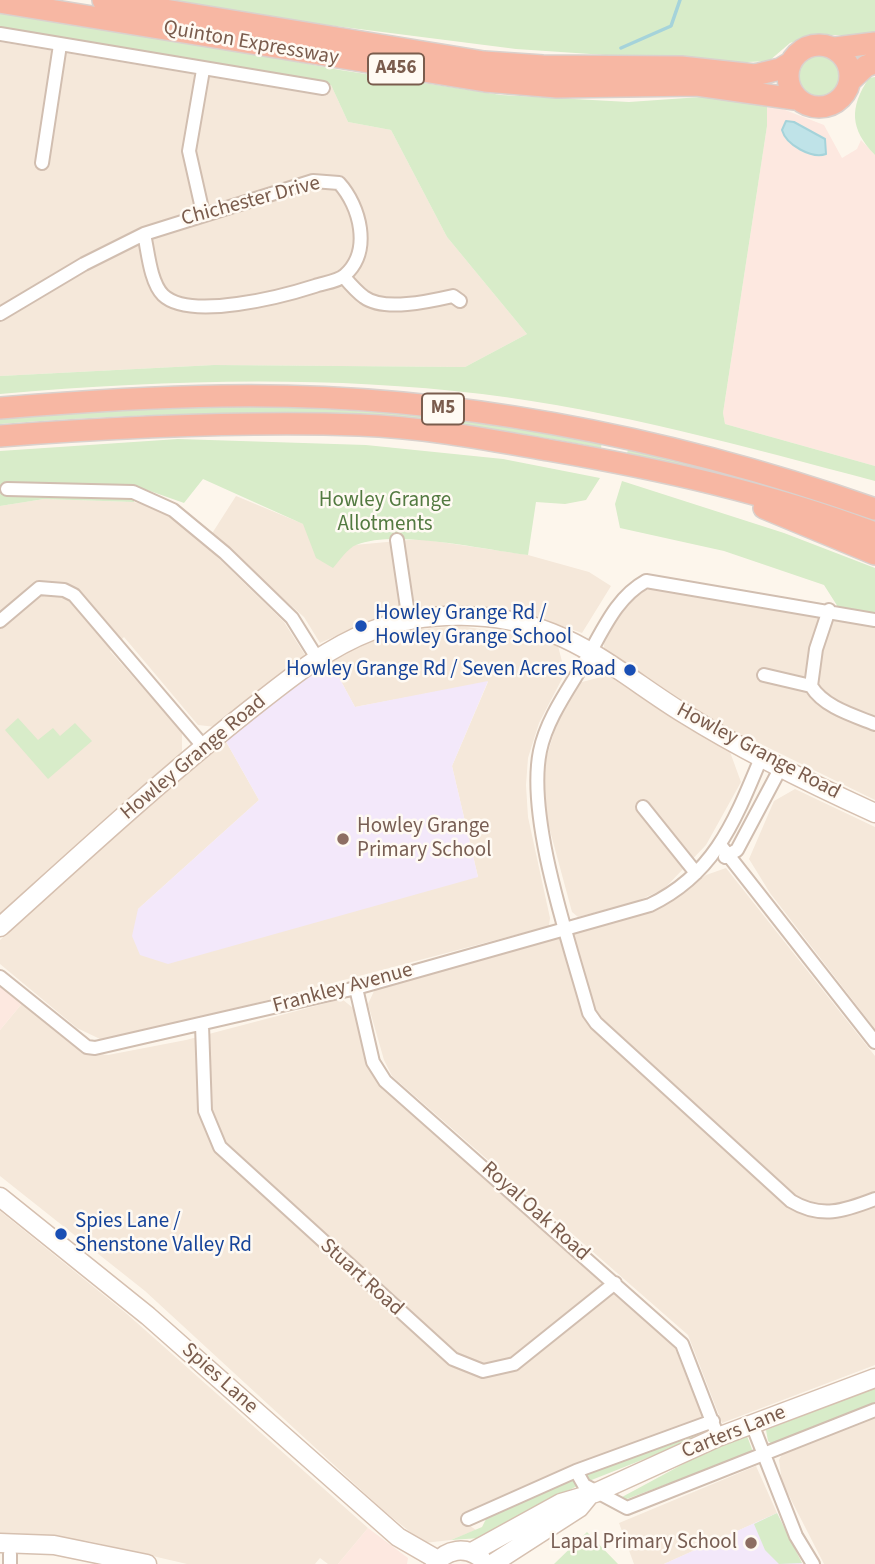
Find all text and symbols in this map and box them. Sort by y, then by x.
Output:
street label: Quinton Expressway [161,16,341,72]
road number: A456 [368,54,424,85]
street label: Chichester Drive [179,171,323,233]
road number: M5 [422,394,464,424]
park label: Howley Grange Allotments [319,488,451,538]
place label: Howley Grange Rd / Howley Grange School [375,601,572,651]
marker: Howley Grange Rd / Howley Grange School [353,618,369,634]
place label: Howley Grange Rd / Seven Acres Road [286,657,616,683]
marker: Howley Grange Rd / Seven Acres Road [622,662,638,678]
street label: Howley Grange Road [116,690,272,826]
street label: Howley Grange Road [672,698,844,806]
place label: Howley Grange Primary School [357,814,491,864]
marker: Howley Grange Primary School [335,831,351,847]
street label: Frankley Avenue [270,958,416,1020]
street label: Royal Oak Road [476,1157,594,1267]
place label: Spies Lane / Shenstone Valley Rd [75,1209,252,1259]
marker: Spies Lane / Shenstone Valley Rd [53,1226,69,1242]
street label: Stuart Road [314,1234,408,1322]
street label: Spies Lane [176,1338,262,1420]
street label: Carters Lane [678,1401,790,1465]
place label: Lapal Primary School [550,1530,737,1556]
marker: Lapal Primary School [743,1535,759,1551]

